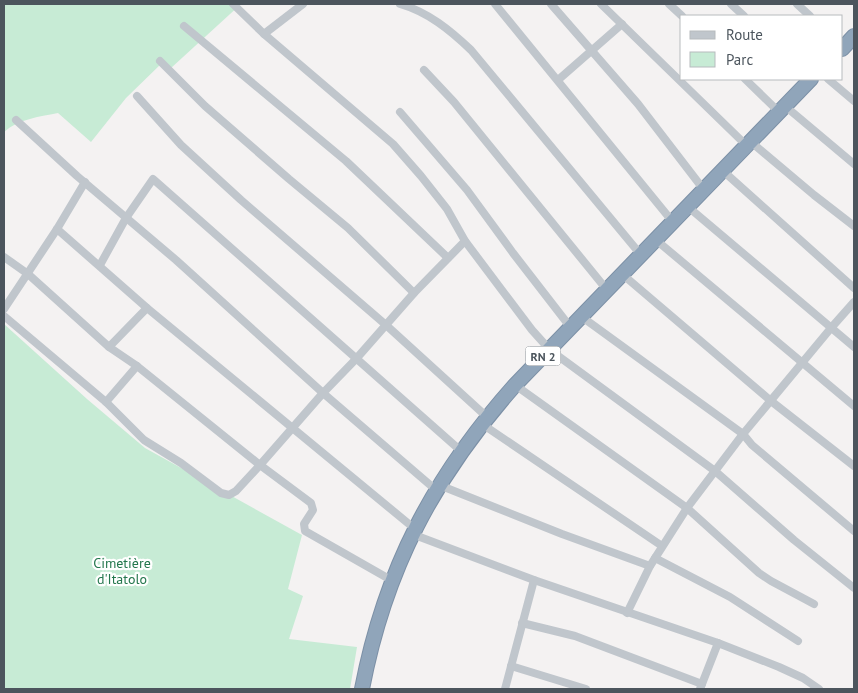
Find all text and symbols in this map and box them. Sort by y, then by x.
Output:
legend [680,15,843,80]
text: Route [726,25,763,44]
text: Parc [726,50,753,69]
road number: RN 2 [526,346,560,366]
park label: Cimetière d'Itatolo [93,554,151,588]

